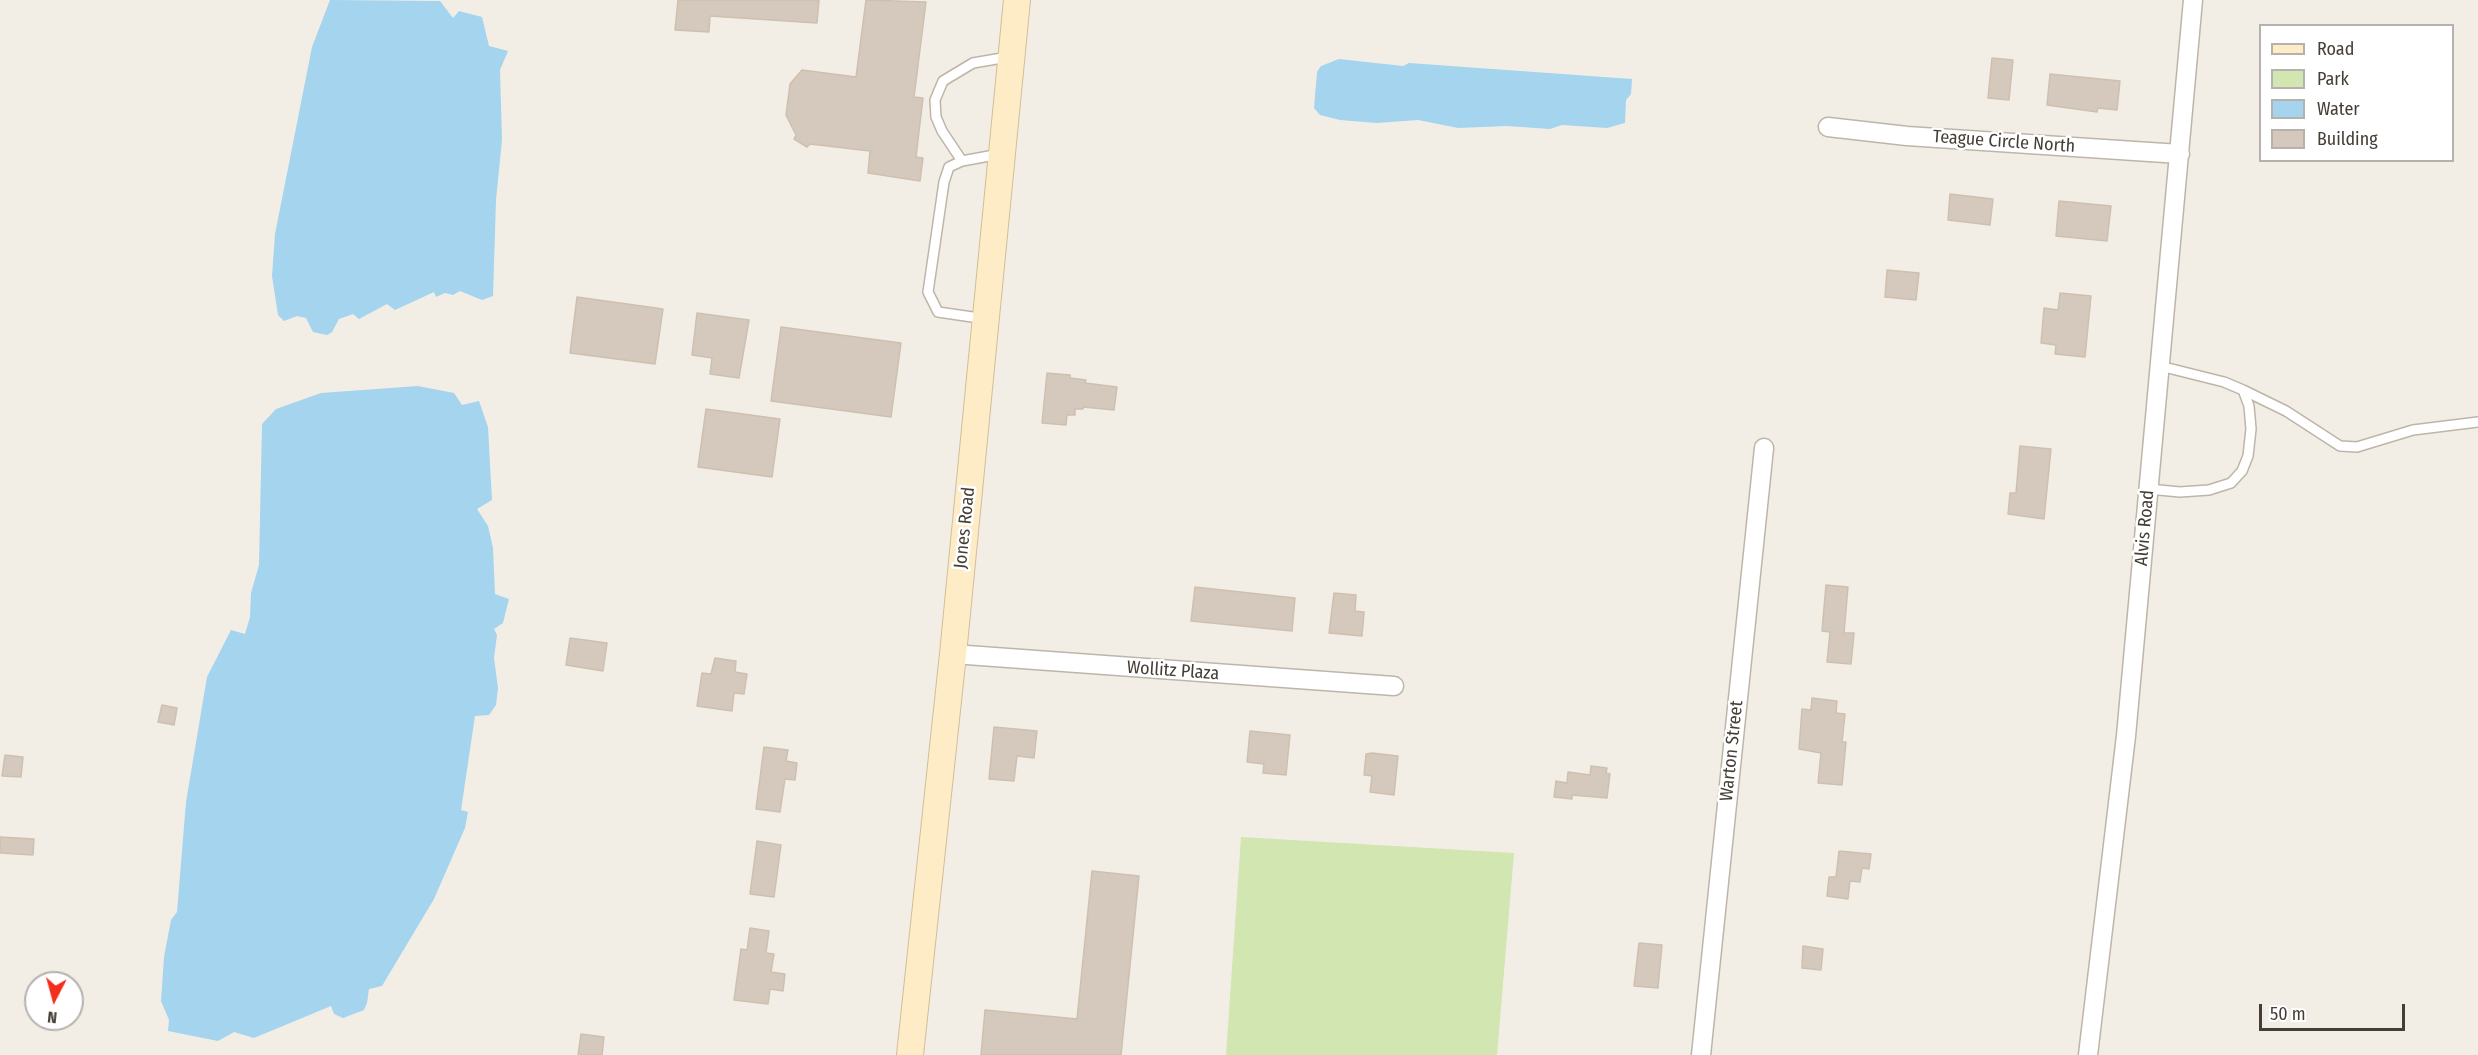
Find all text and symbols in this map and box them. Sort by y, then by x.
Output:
legend [2259,24,2454,162]
text: Road [2317,38,2354,60]
text: Park [2317,68,2349,90]
text: Water [2317,98,2360,120]
street label: Teague Circle North [1932,126,2076,158]
text: Building [2317,128,2378,150]
street label: Jones Road [950,486,980,570]
street label: Alvis Road [2131,489,2159,567]
street label: Wollitz Plaza [1126,657,1220,685]
street label: Warton Street [1716,700,1748,802]
north arrow [24,971,84,1031]
scale bar [2262,992,2408,1030]
text: 50 m [2270,1003,2306,1025]
text: N [47,1007,58,1027]

